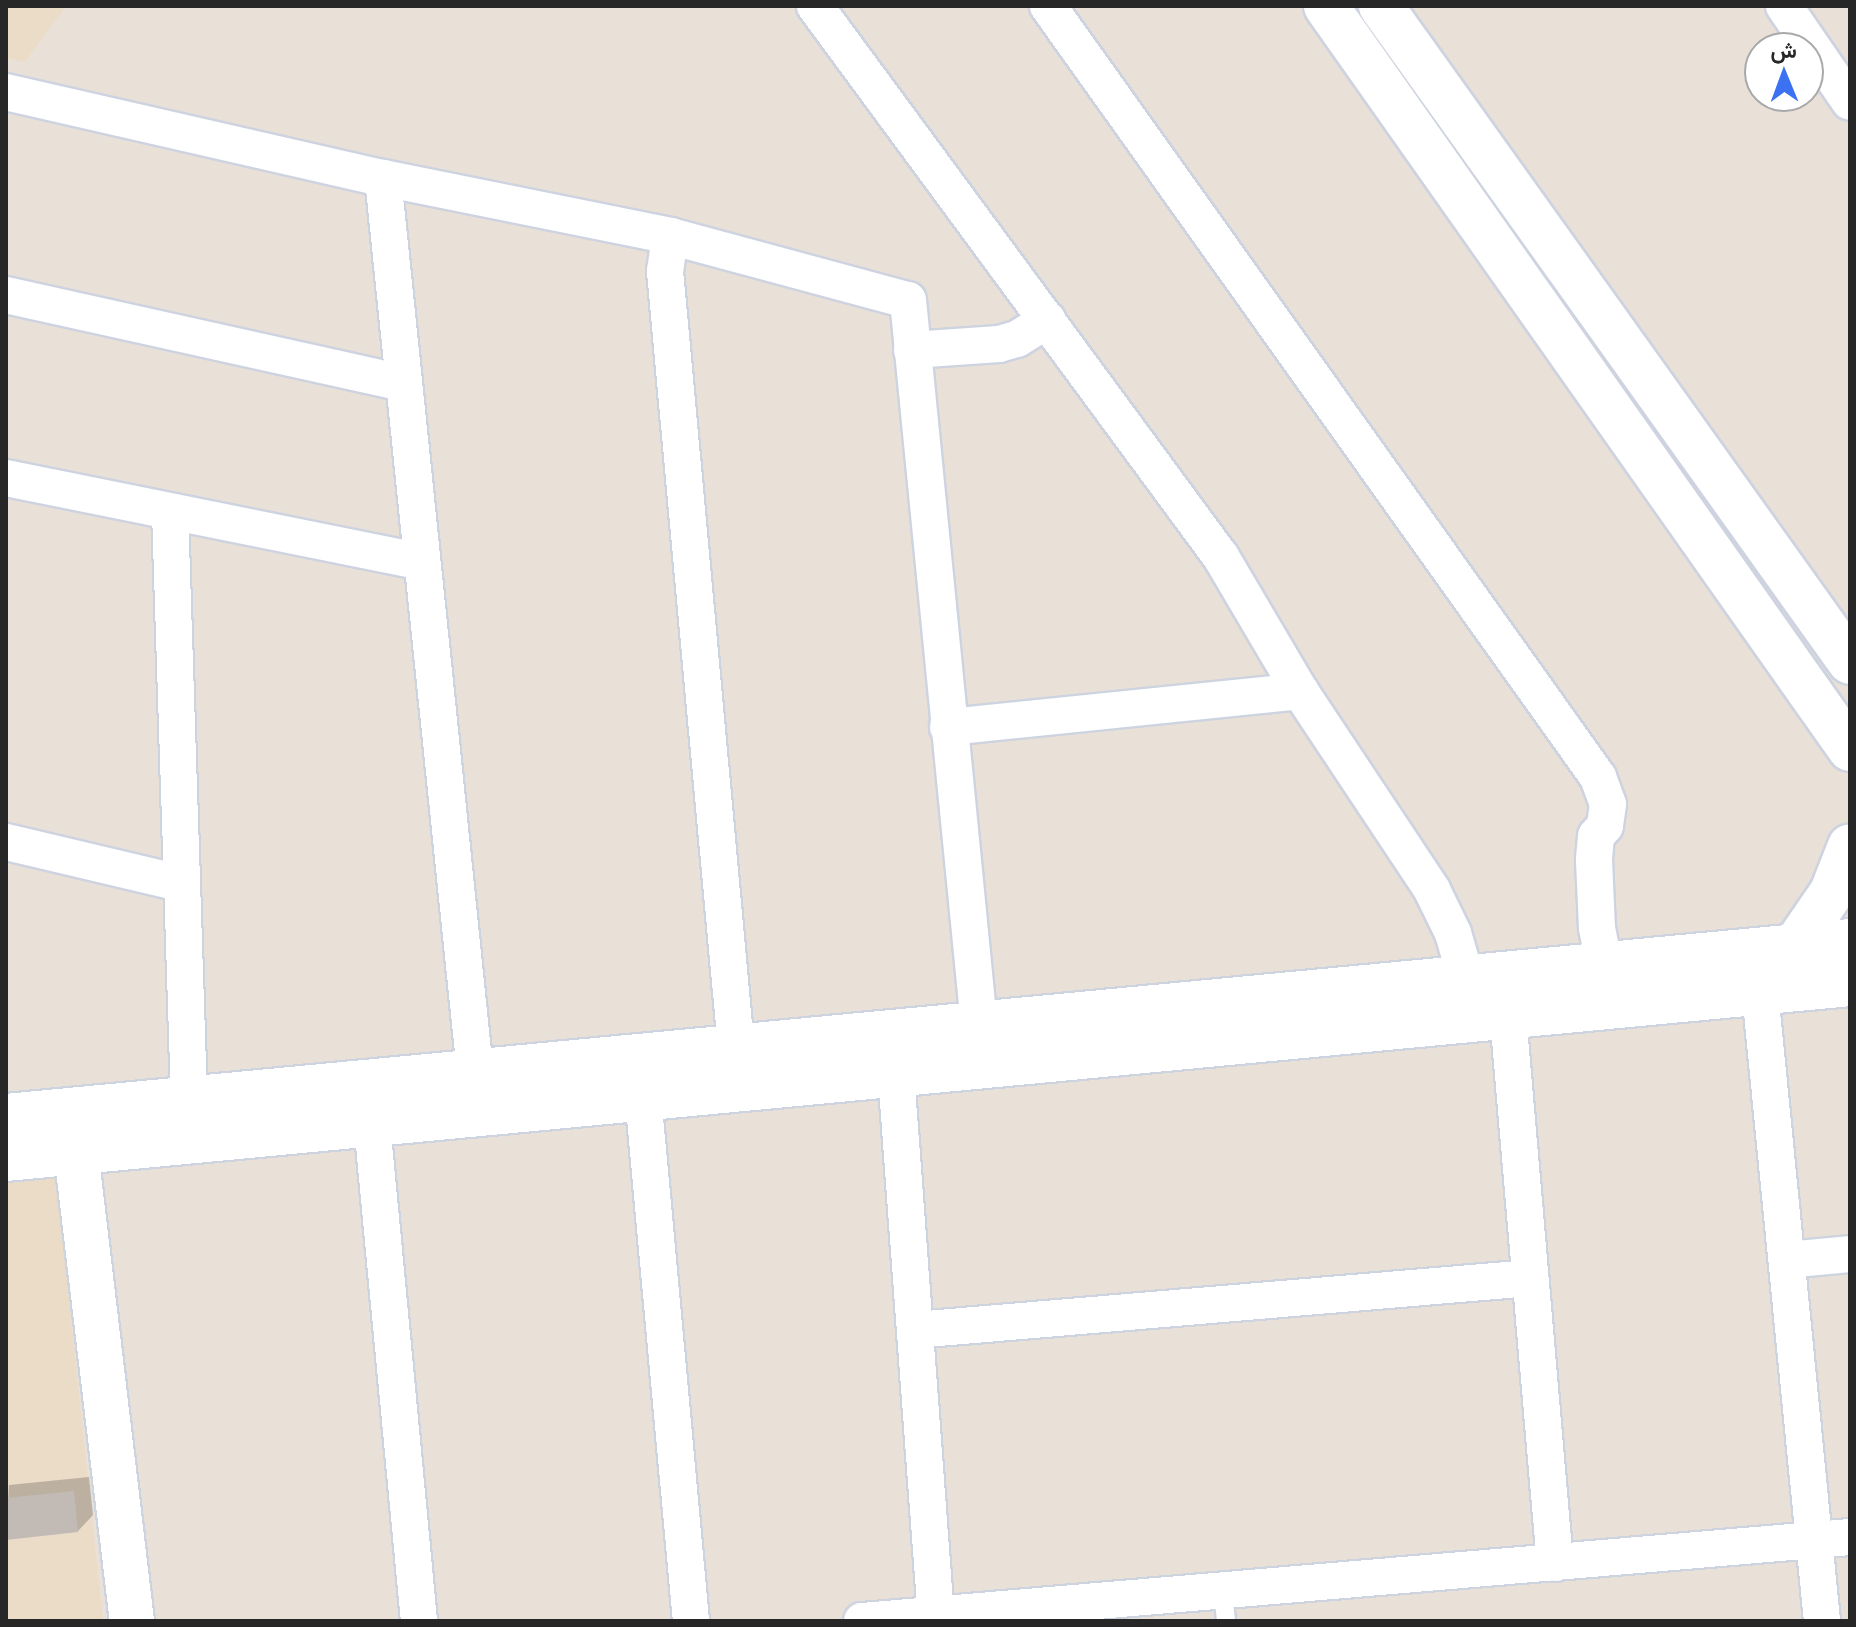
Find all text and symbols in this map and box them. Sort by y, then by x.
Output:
north arrow [1744,32,1824,112]
text: ش [1770,37,1797,63]

